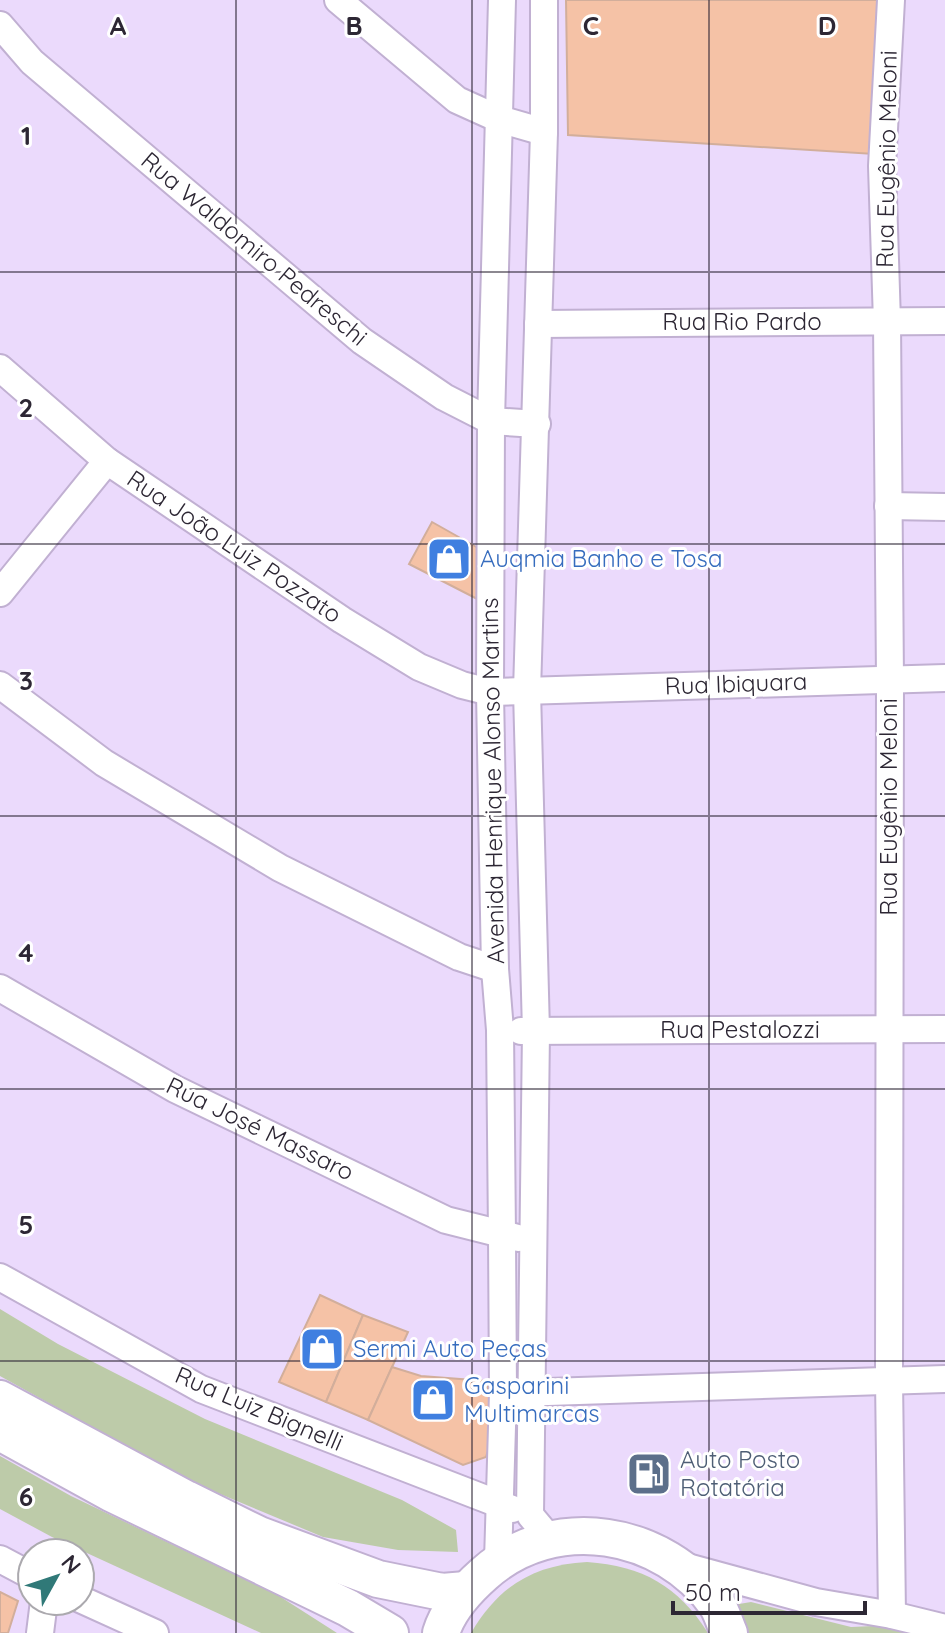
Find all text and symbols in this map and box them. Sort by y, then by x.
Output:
text: A [110,9,127,42]
text: B [345,9,363,42]
text: C [583,9,599,42]
text: D [818,9,836,42]
street label: Rua Eugênio Meloni [869,50,903,268]
text: 1 [21,119,31,152]
street label: Rua Waldomiro Pedreschi [135,145,374,352]
street label: Rua Rio Pardo [662,306,822,336]
text: 2 [19,391,33,424]
street label: Rua João Luiz Pozzato [122,463,348,629]
shop icon: Auqmia Banho e Tosa [425,535,473,583]
place label: Auqmia Banho e Tosa [480,543,723,573]
street label: Avenida Henrique Alonso Martins [474,598,510,965]
text: 3 [19,664,33,697]
street label: Rua Ibiquara [664,666,808,700]
street label: Rua Eugênio Meloni [873,698,903,916]
text: 4 [18,936,34,969]
street label: Rua Pestalozzi [660,1014,820,1044]
street label: Rua José Massaro [162,1070,359,1187]
text: 5 [19,1208,33,1241]
shop icon: Sermi Auto Peças [298,1325,346,1373]
place label: Sermi Auto Peças [353,1333,547,1363]
street label: Rua Luiz Bignelli [171,1359,348,1457]
place label: Gasparini Multimarcas [464,1370,600,1428]
shop icon: Gasparini Multimarcas [409,1376,457,1424]
place label: Auto Posto Rotatória [680,1444,800,1502]
fuel station icon: Auto Posto Rotatória [625,1450,673,1498]
text: 6 [19,1480,33,1513]
north arrow [16,1537,96,1617]
text: N [55,1549,87,1579]
scale bar [673,1565,865,1615]
text: 50 m [685,1577,741,1607]

